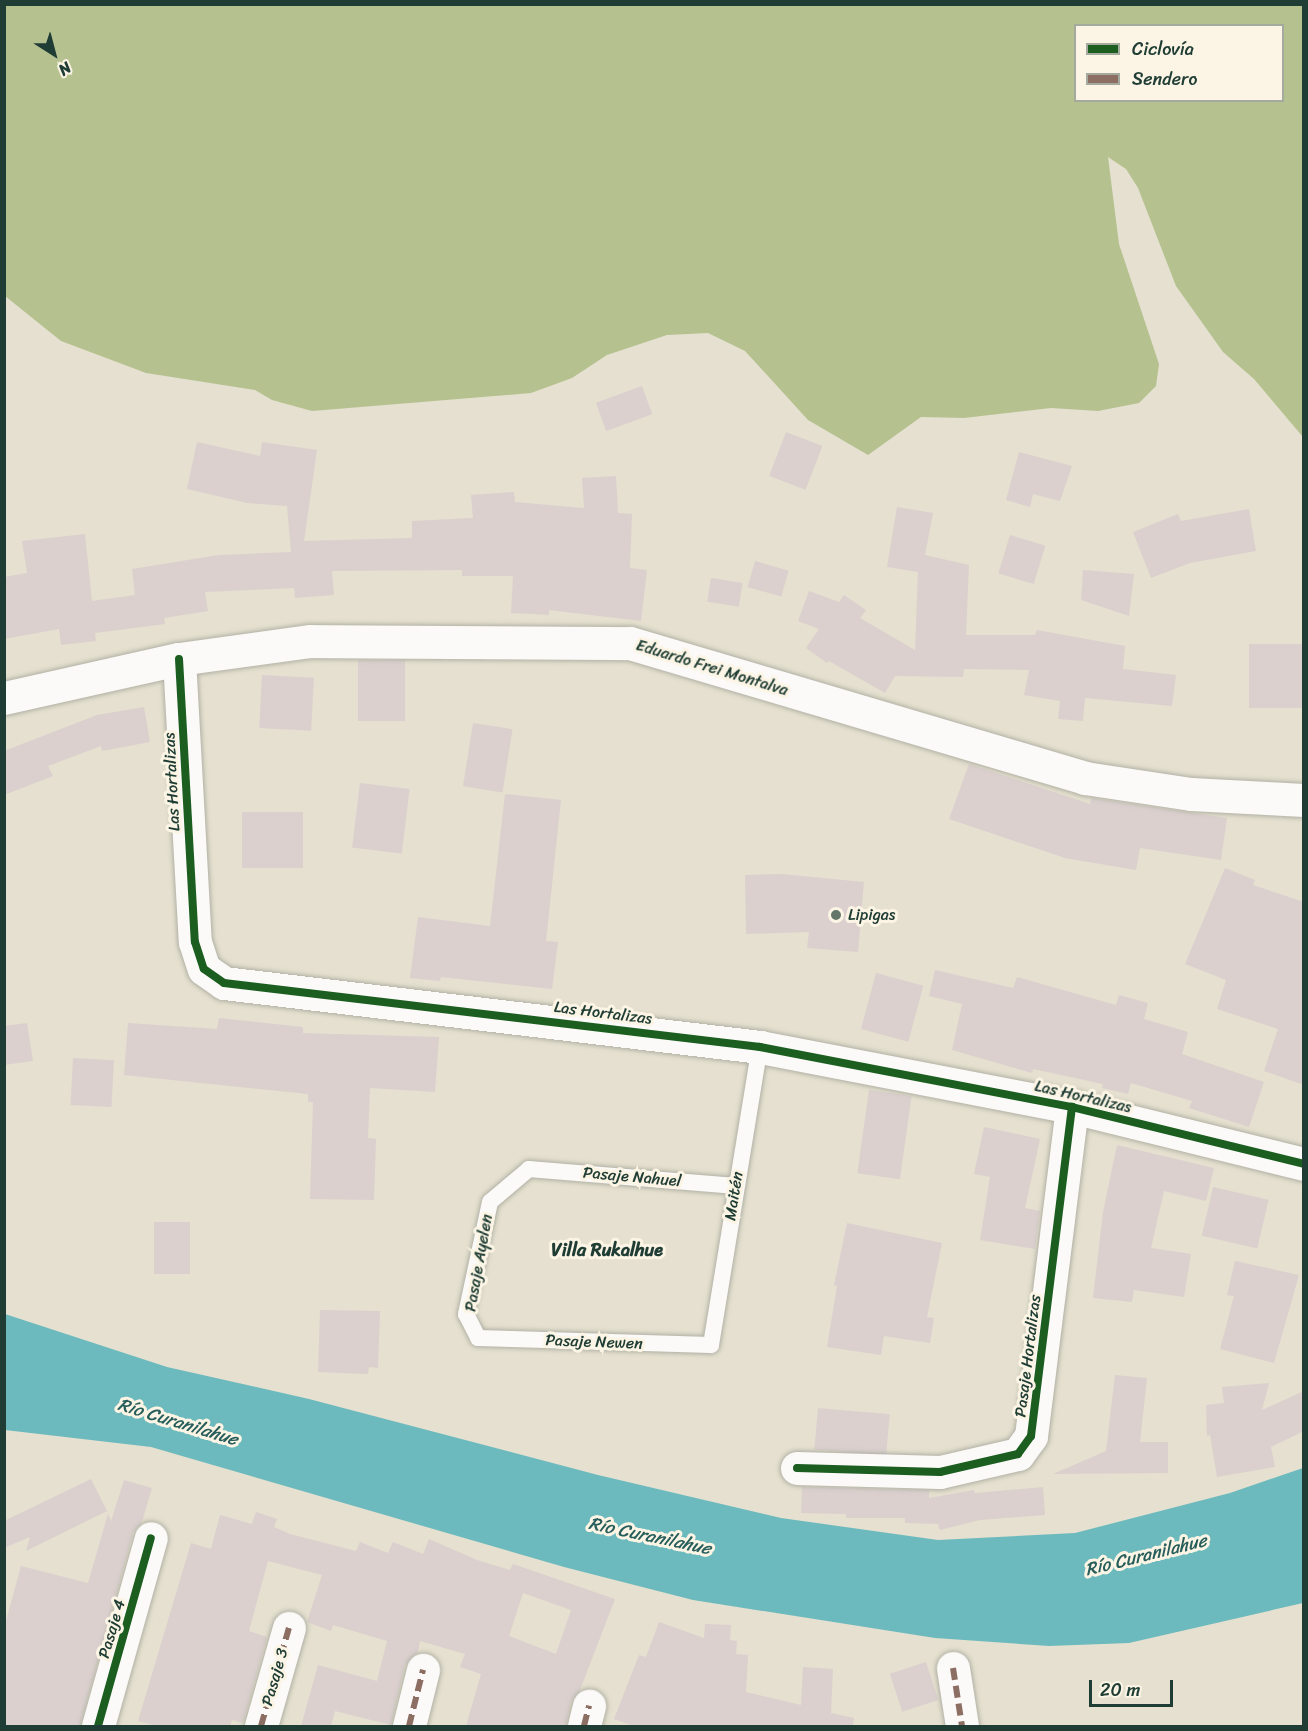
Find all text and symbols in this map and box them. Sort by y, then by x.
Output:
north arrow [24,24,84,84]
legend [1074,24,1284,102]
text: Ciclovía [1132,33,1194,65]
text: N [52,54,78,84]
text: Sendero [1132,63,1197,95]
street label: Eduardo Frei Montalva [634,636,790,700]
street label: Las Hortalizas [160,732,184,832]
place label: Lipigas [848,905,895,925]
marker: Lipigas [829,908,843,922]
street label: Las Hortalizas [552,997,654,1029]
street label: Las Hortalizas [1032,1076,1134,1118]
street label: Pasaje Nahuel [582,1163,682,1191]
street label: Maitén [721,1170,747,1222]
street label: Pasaje Ayelen [461,1213,497,1313]
district label: Villa Rukalhue [551,1239,663,1261]
street label: Pasaje Hortalizas [1011,1294,1045,1418]
street label: Pasaje Newen [545,1331,643,1353]
water label: Río Curanilahue [116,1394,240,1450]
water label: Río Curanilahue [587,1513,713,1559]
water label: Río Curanilahue [1083,1530,1209,1580]
street label: Pasaje 4 [94,1597,130,1661]
street label: Pasaje 3 [258,1646,292,1708]
scale bar [1092,1668,1176,1706]
text: 20 m [1100,1674,1140,1706]

